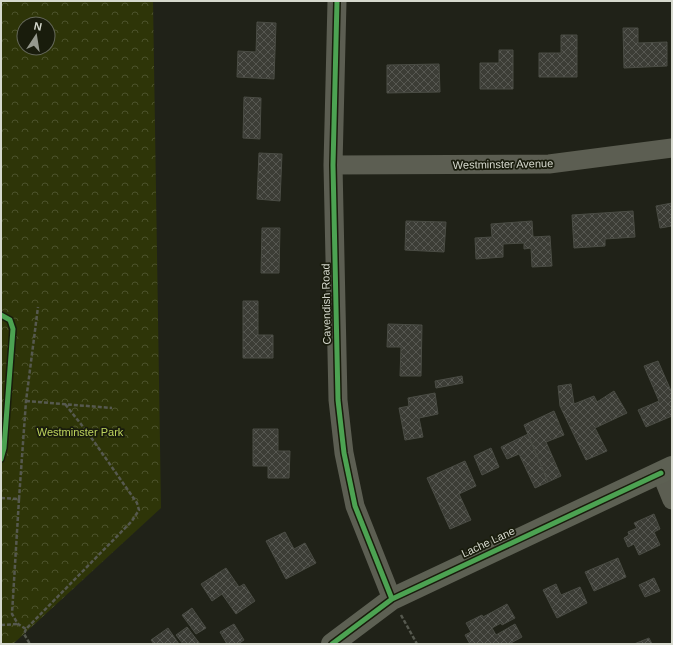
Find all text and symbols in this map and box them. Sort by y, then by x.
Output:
north arrow [16,16,56,56]
text: N [33,20,43,33]
street label: Westminster Avenue [453,157,553,171]
street label: Cavendish Road [319,263,333,345]
park label: Westminster Park [37,426,124,438]
street label: Lache Lane [459,524,517,560]

